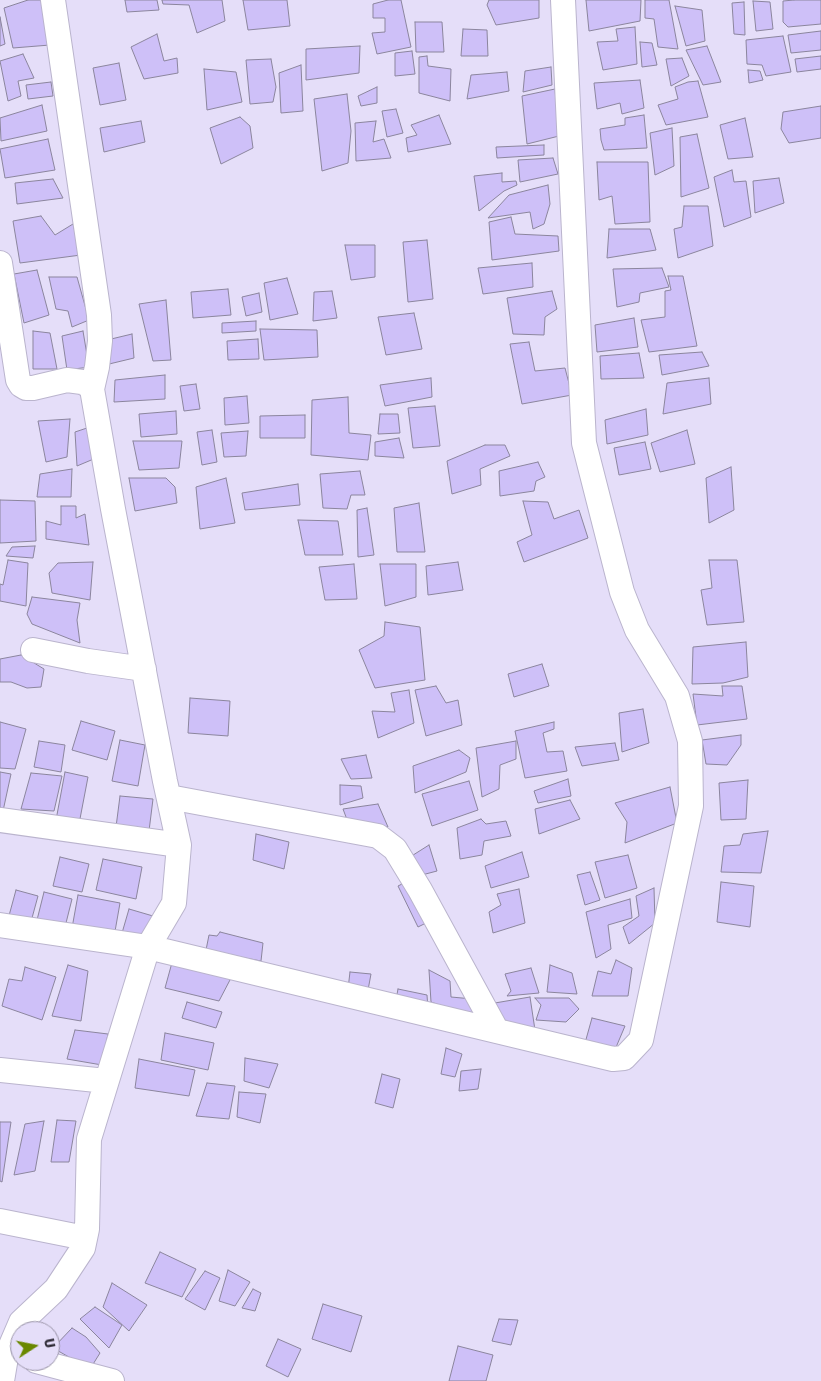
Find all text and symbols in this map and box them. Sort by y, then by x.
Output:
north arrow [10,1321,60,1371]
text: U [40,1337,58,1349]

